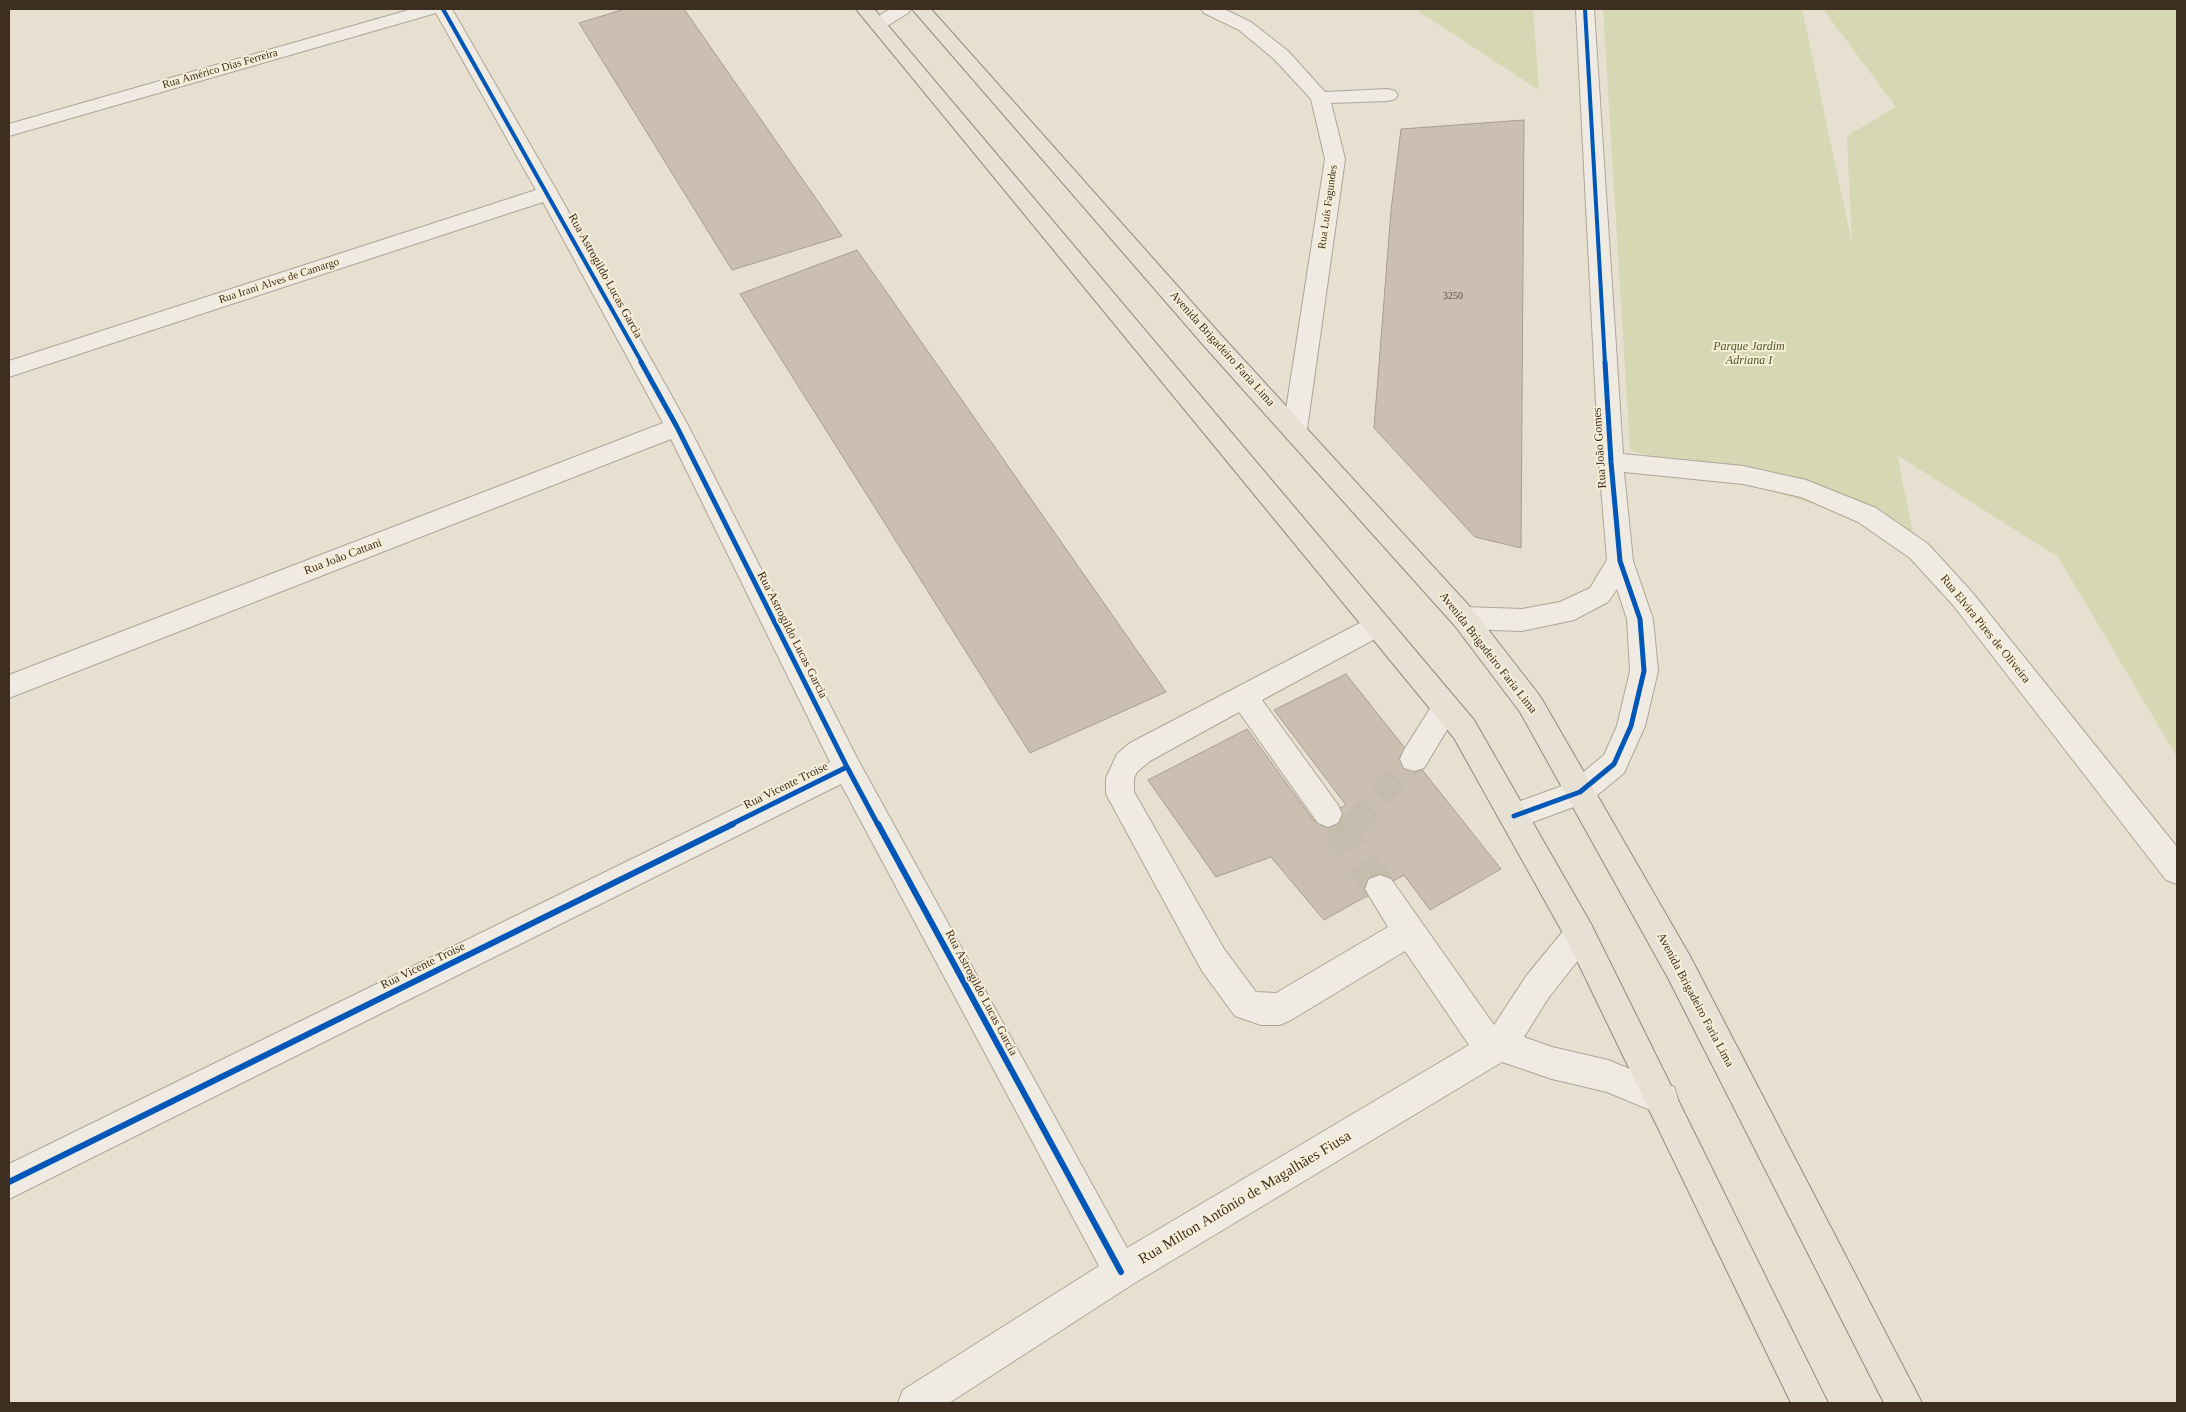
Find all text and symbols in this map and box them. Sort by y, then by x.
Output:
street label: Rua Américo Dias Ferreira [161,46,279,92]
street label: Rua Luís Fagundes [1316,164,1340,250]
street label: Rua Astrogildo Lucas Garcia [565,211,645,341]
street label: Rua Irani Alves de Camargo [217,255,341,307]
street label: Avenida Brigadeiro Faria Lima [1166,288,1278,410]
house number: 3250 [1443,290,1463,302]
park label: Parque Jardim Adriana I [1713,340,1785,368]
street label: Rua João Gomes [1590,407,1610,489]
street label: Rua João Cattani [302,536,384,578]
street label: Rua Astrogildo Lucas Garcia [754,569,830,701]
street label: Rua Elvira Pires de Oliveira [1937,572,2033,686]
street label: Avenida Brigadeiro Faria Lima [1436,589,1540,717]
street label: Rua Vicente Troise [741,759,831,813]
street label: Rua Astrogildo Lucas Garcia [942,928,1020,1058]
street label: Avenida Brigadeiro Faria Lima [1653,930,1737,1070]
street label: Rua Vicente Troise [378,939,468,993]
street label: Rua Milton Antônio de Magalhães Fiusa [1136,1127,1354,1269]

